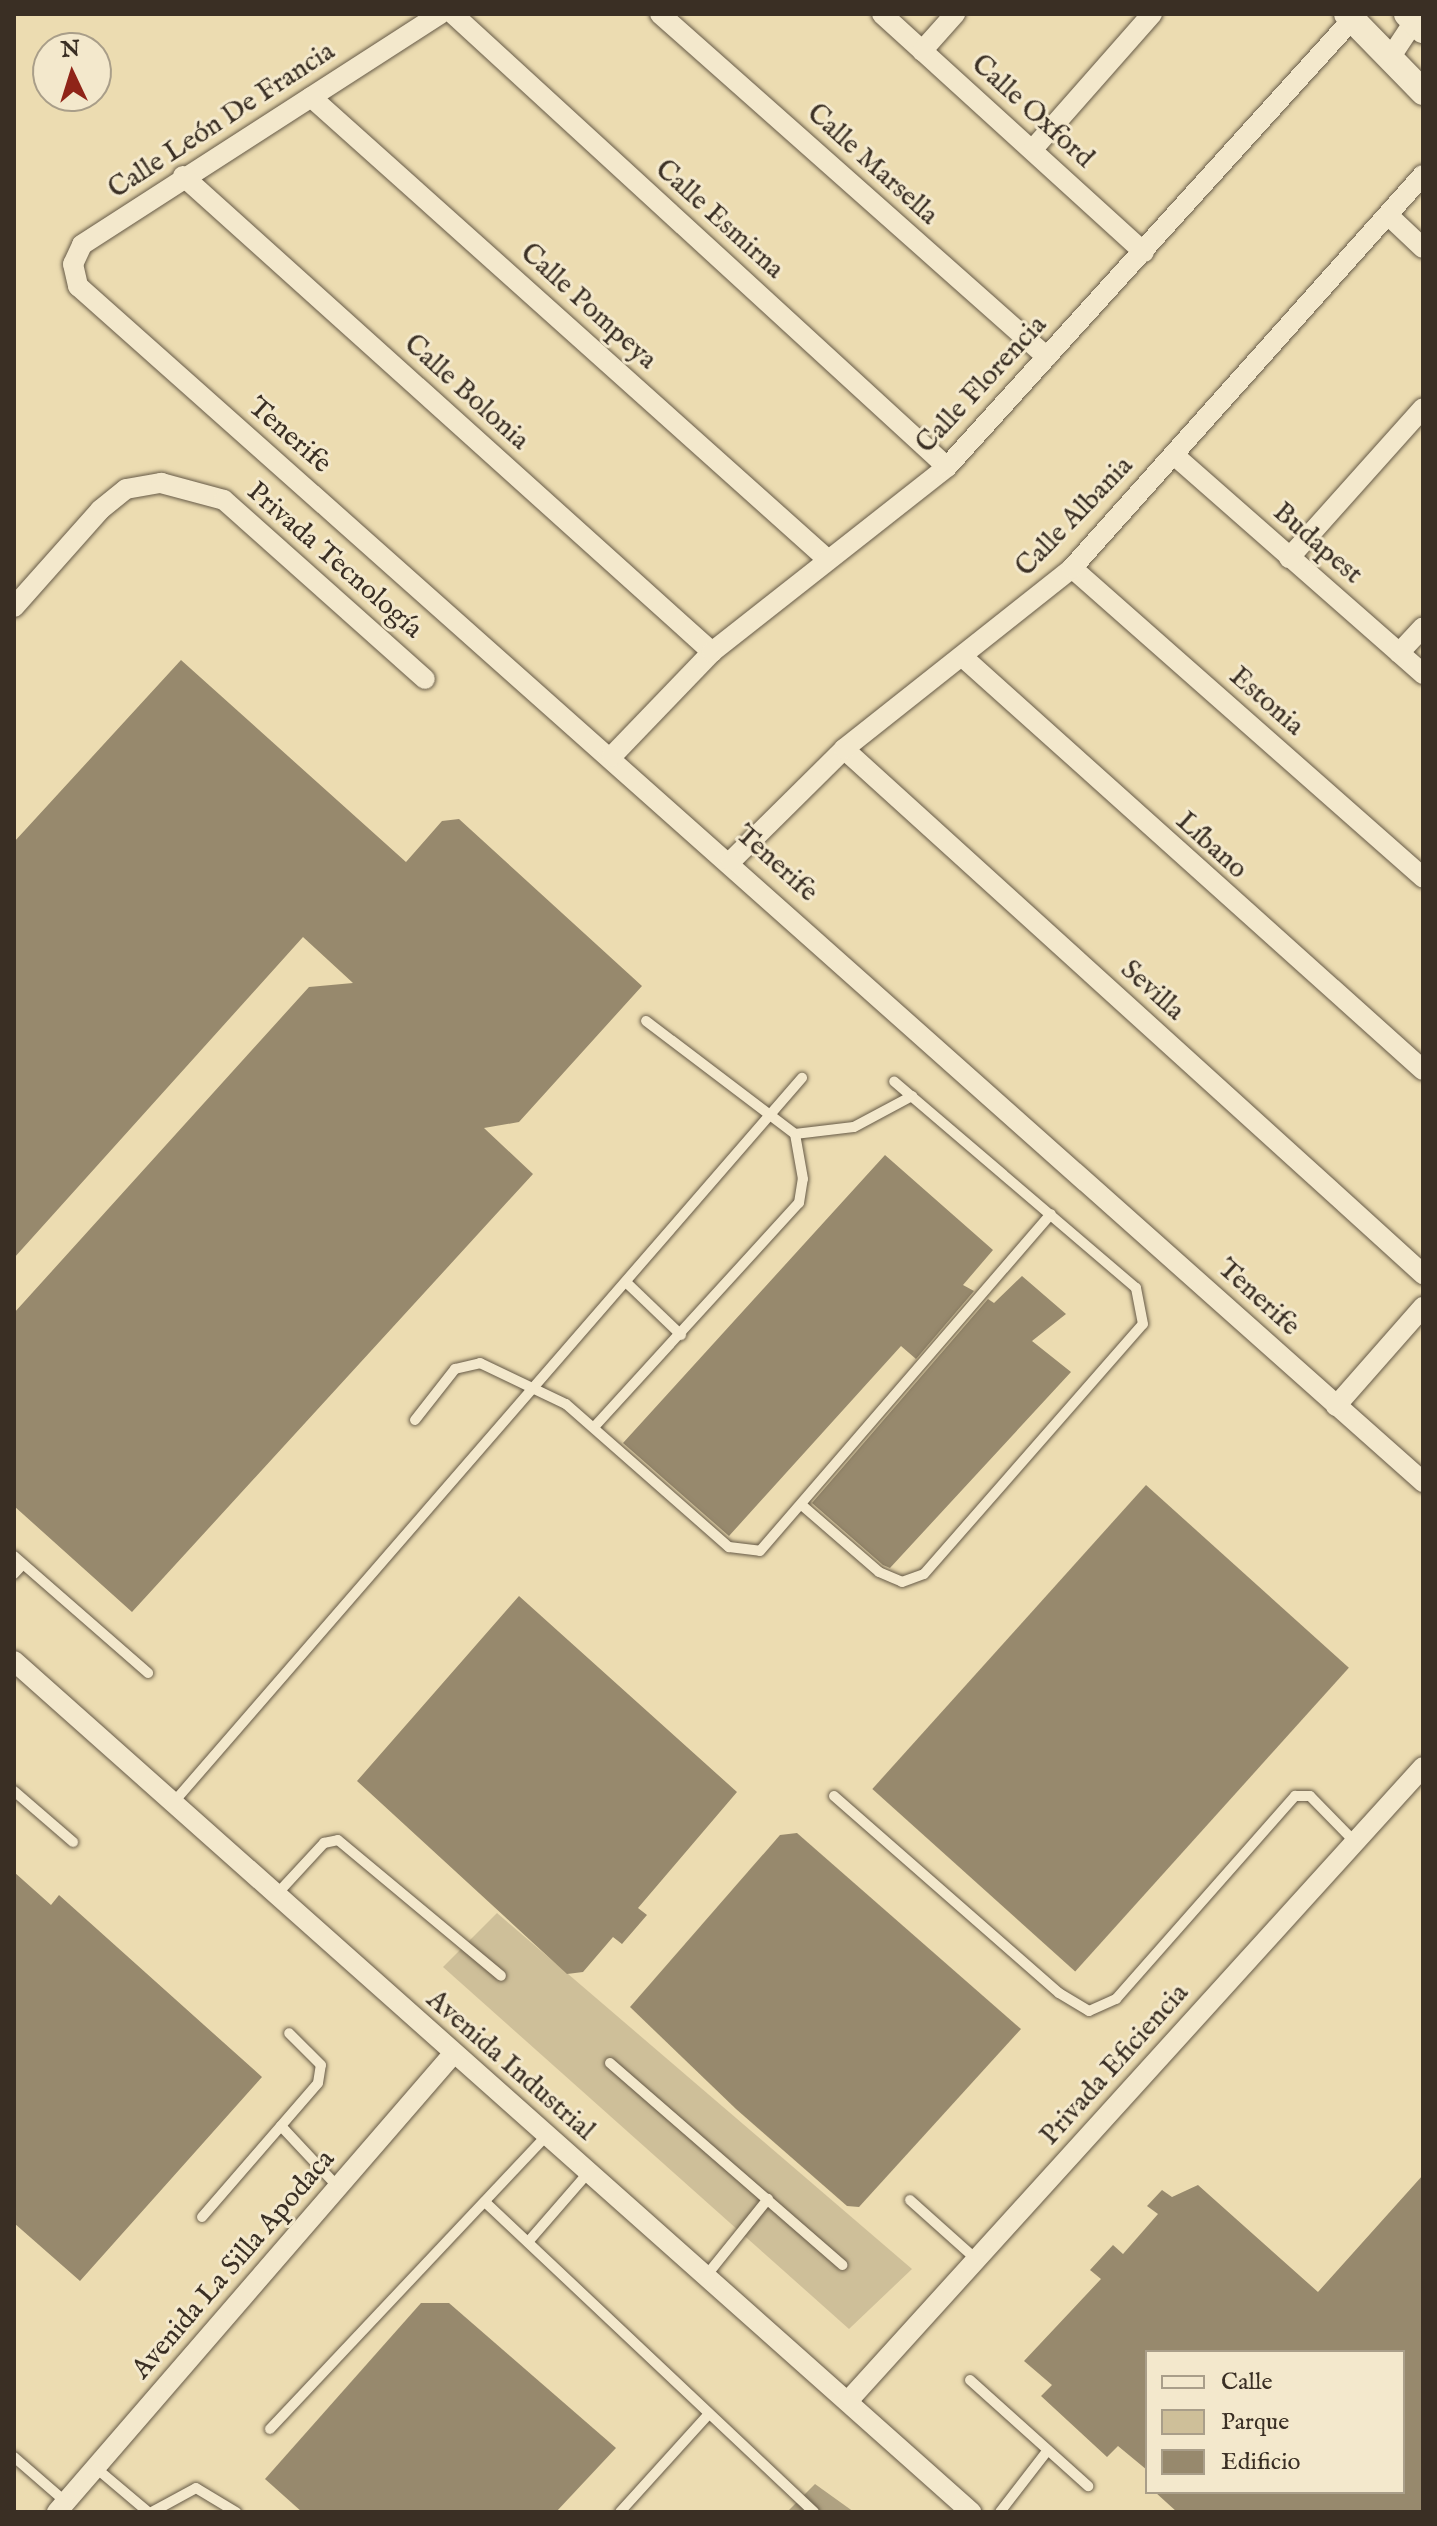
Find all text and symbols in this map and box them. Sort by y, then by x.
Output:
north arrow [32,32,112,112]
text: N [60,35,81,65]
street label: Calle León De Francia [103,35,341,207]
street label: Calle Oxford [964,48,1100,176]
street label: Calle Marsella [799,97,945,233]
street label: Calle Esmirna [648,153,790,287]
street label: Calle Pompeya [513,237,663,377]
street label: Calle Florencia [910,309,1054,461]
street label: Calle Bolonia [396,328,536,458]
street label: Tenerife [241,391,337,481]
street label: Calle Albania [1009,450,1141,584]
street label: Privada Tecnología [239,476,429,646]
street label: Budapest [1265,496,1369,592]
street label: Estonia [1222,660,1310,744]
street label: Líbano [1168,805,1254,887]
street label: Tenerife [728,818,824,910]
street label: Sevilla [1113,954,1191,1028]
street label: Tenerife [1210,1252,1306,1344]
street label: Privada Eficiencia [1034,1977,1196,2153]
street label: Avenida Industrial [419,1984,601,2148]
street label: Avenida La Silla Apodaca [125,2144,343,2386]
legend [1145,2350,1405,2494]
text: Calle [1221,2367,1273,2398]
text: Parque [1221,2407,1289,2438]
text: Edificio [1221,2447,1300,2478]

